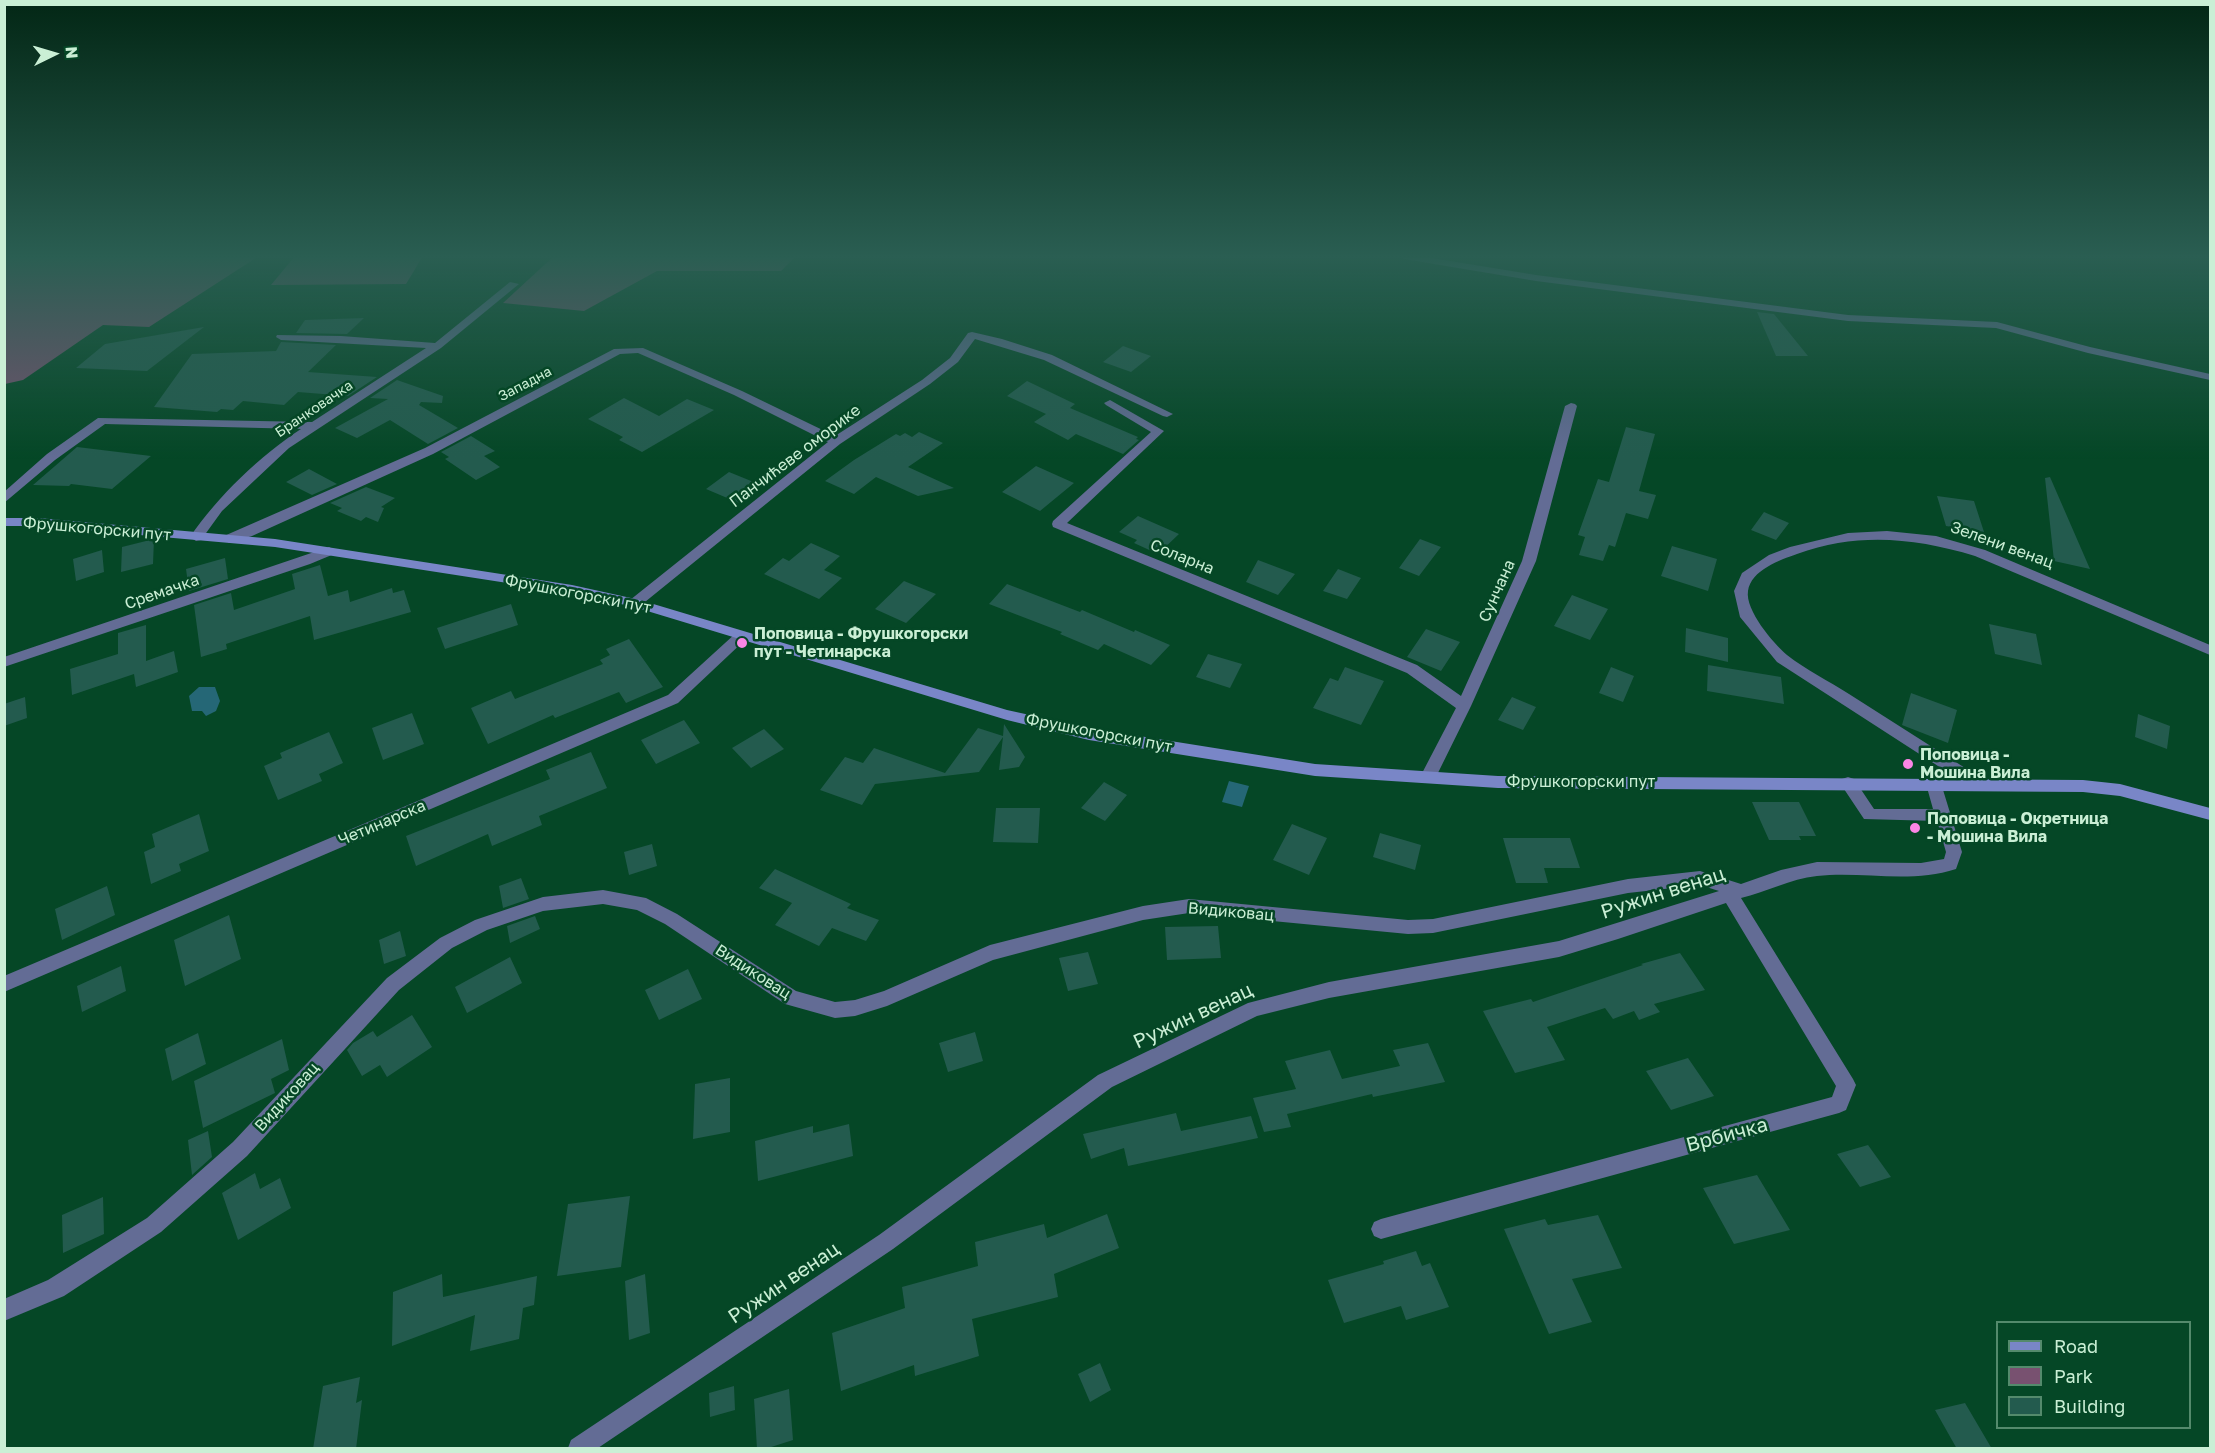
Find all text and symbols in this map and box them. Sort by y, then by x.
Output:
north arrow [24,24,84,84]
text: N [61,45,82,59]
street label: Западна [495,363,555,405]
street label: Бранковачка [272,377,356,441]
street label: Панчићеве оморике [726,400,864,512]
street label: Фрушкогорски пут [22,513,172,545]
street label: Зелени венац [1948,517,2056,573]
street label: Соларна [1147,535,1217,579]
street label: Сунчана [1475,557,1519,625]
street label: Сремачка [122,570,202,614]
street label: Фрушкогорски пут [503,570,653,618]
place label: Поповица - Фрушкогорски пут - Четинарска [754,624,968,662]
marker: Поповица - Фрушкогорски пут - Четинарска [735,636,749,650]
street label: Фрушкогорски пут [1024,709,1174,757]
place label: Поповица - Мошина Вила [1920,745,2030,783]
marker: Поповица - Мошина Вила [1901,757,1915,771]
street label: Фрушкогорски пут [1507,772,1655,792]
street label: Четинарска [336,796,428,850]
place label: Поповица - Окретница - Мошина Вила [1927,809,2108,847]
marker: Поповица - Окретница - Мошина Вила [1908,821,1922,835]
street label: Ружин венац [1598,862,1728,924]
street label: Видиковац [1187,899,1275,925]
street label: Видиковац [712,940,794,1004]
street label: Ружин венац [1129,978,1257,1054]
street label: Видиковац [251,1058,323,1136]
street label: Врбичка [1684,1113,1770,1157]
street label: Ружин венац [724,1237,844,1329]
legend [1996,1321,2191,1429]
text: Road [2054,1335,2098,1357]
text: Park [2054,1365,2093,1387]
text: Building [2054,1395,2125,1417]

